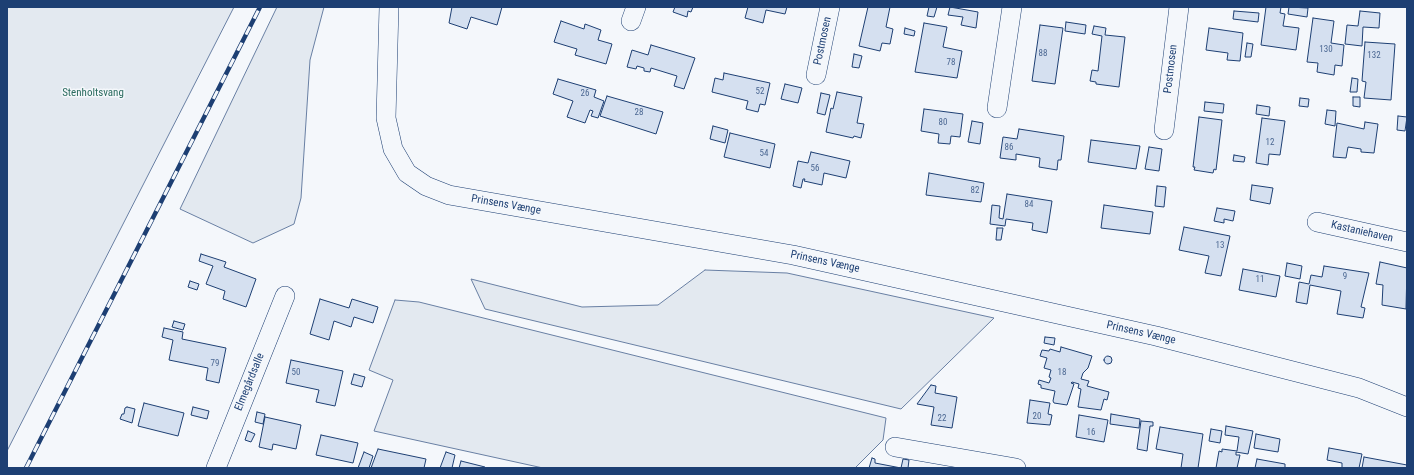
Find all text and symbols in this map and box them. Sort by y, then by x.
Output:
street label: Postmosen [811,16,835,66]
street label: Postmosen [1161,44,1181,94]
house number: 130 [1319,45,1333,55]
house number: 88 [1039,49,1047,59]
house number: 132 [1367,51,1381,61]
house number: 78 [947,58,955,68]
park label: Stenholtsvang [62,86,124,100]
house number: 52 [756,87,764,97]
house number: 26 [581,89,589,99]
house number: 28 [635,108,643,118]
house number: 80 [939,118,947,128]
house number: 12 [1266,138,1274,148]
house number: 86 [1005,143,1013,153]
house number: 54 [760,149,768,159]
house number: 56 [811,164,819,174]
house number: 82 [971,186,979,196]
street label: Prinsens Vænge [470,192,542,218]
house number: 84 [1025,200,1033,210]
street label: Kastaniehaven [1330,218,1394,246]
house number: 13 [1216,241,1224,251]
street label: Prinsens Vænge [789,248,861,276]
house number: 9 [1343,272,1347,282]
house number: 11 [1256,275,1264,285]
street label: Prinsens Vænge [1105,319,1177,347]
street label: Elmegårdsalle [232,351,268,413]
house number: 79 [211,359,219,369]
house number: 50 [292,368,300,378]
house number: 18 [1058,368,1066,378]
house number: 20 [1033,412,1041,422]
house number: 22 [938,414,946,424]
house number: 16 [1087,428,1095,438]

